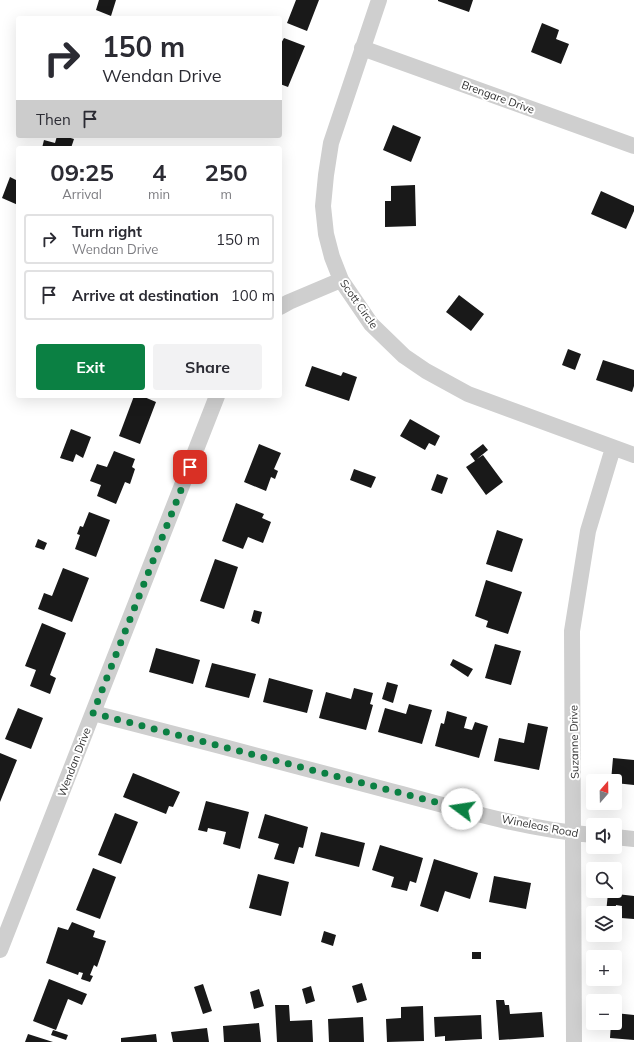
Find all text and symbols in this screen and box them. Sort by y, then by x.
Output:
text: 150 m [102,29,185,64]
icon: right [36,32,88,84]
text: Wendan Drive [102,64,222,87]
street label: Brengare Drive [460,77,536,117]
icon: arrive [79,108,101,130]
text: Then [36,110,71,129]
text: 09:25 [50,157,114,187]
text: 4 [152,157,166,187]
text: 250 [205,157,248,187]
text: Arrival [62,186,102,202]
text: min [148,186,170,202]
text: m [220,186,232,202]
text: Turn right [72,222,142,241]
icon: right [38,228,60,250]
text: 150 m [216,230,260,249]
text: Wendan Drive [72,241,158,257]
street label: Scott Circle [337,277,381,331]
icon: arrive [38,284,60,306]
text: Arrive at destination [72,286,219,305]
text: 100 m [231,286,275,305]
button: Exit [36,344,145,390]
button: Share [153,344,262,390]
pin [173,450,207,484]
icon: arrive [179,456,201,478]
street label: Suzanne Drive [566,705,582,779]
street label: Wendan Drive [54,725,94,799]
north arrow [586,774,622,810]
map controls [586,774,622,1030]
position arrow [441,788,483,830]
street label: Wineleas Road [500,812,580,840]
button: sound [586,818,622,854]
button: search [586,862,622,898]
button: layers [586,906,622,942]
button: + [586,950,622,986]
button: − [586,994,622,1030]

